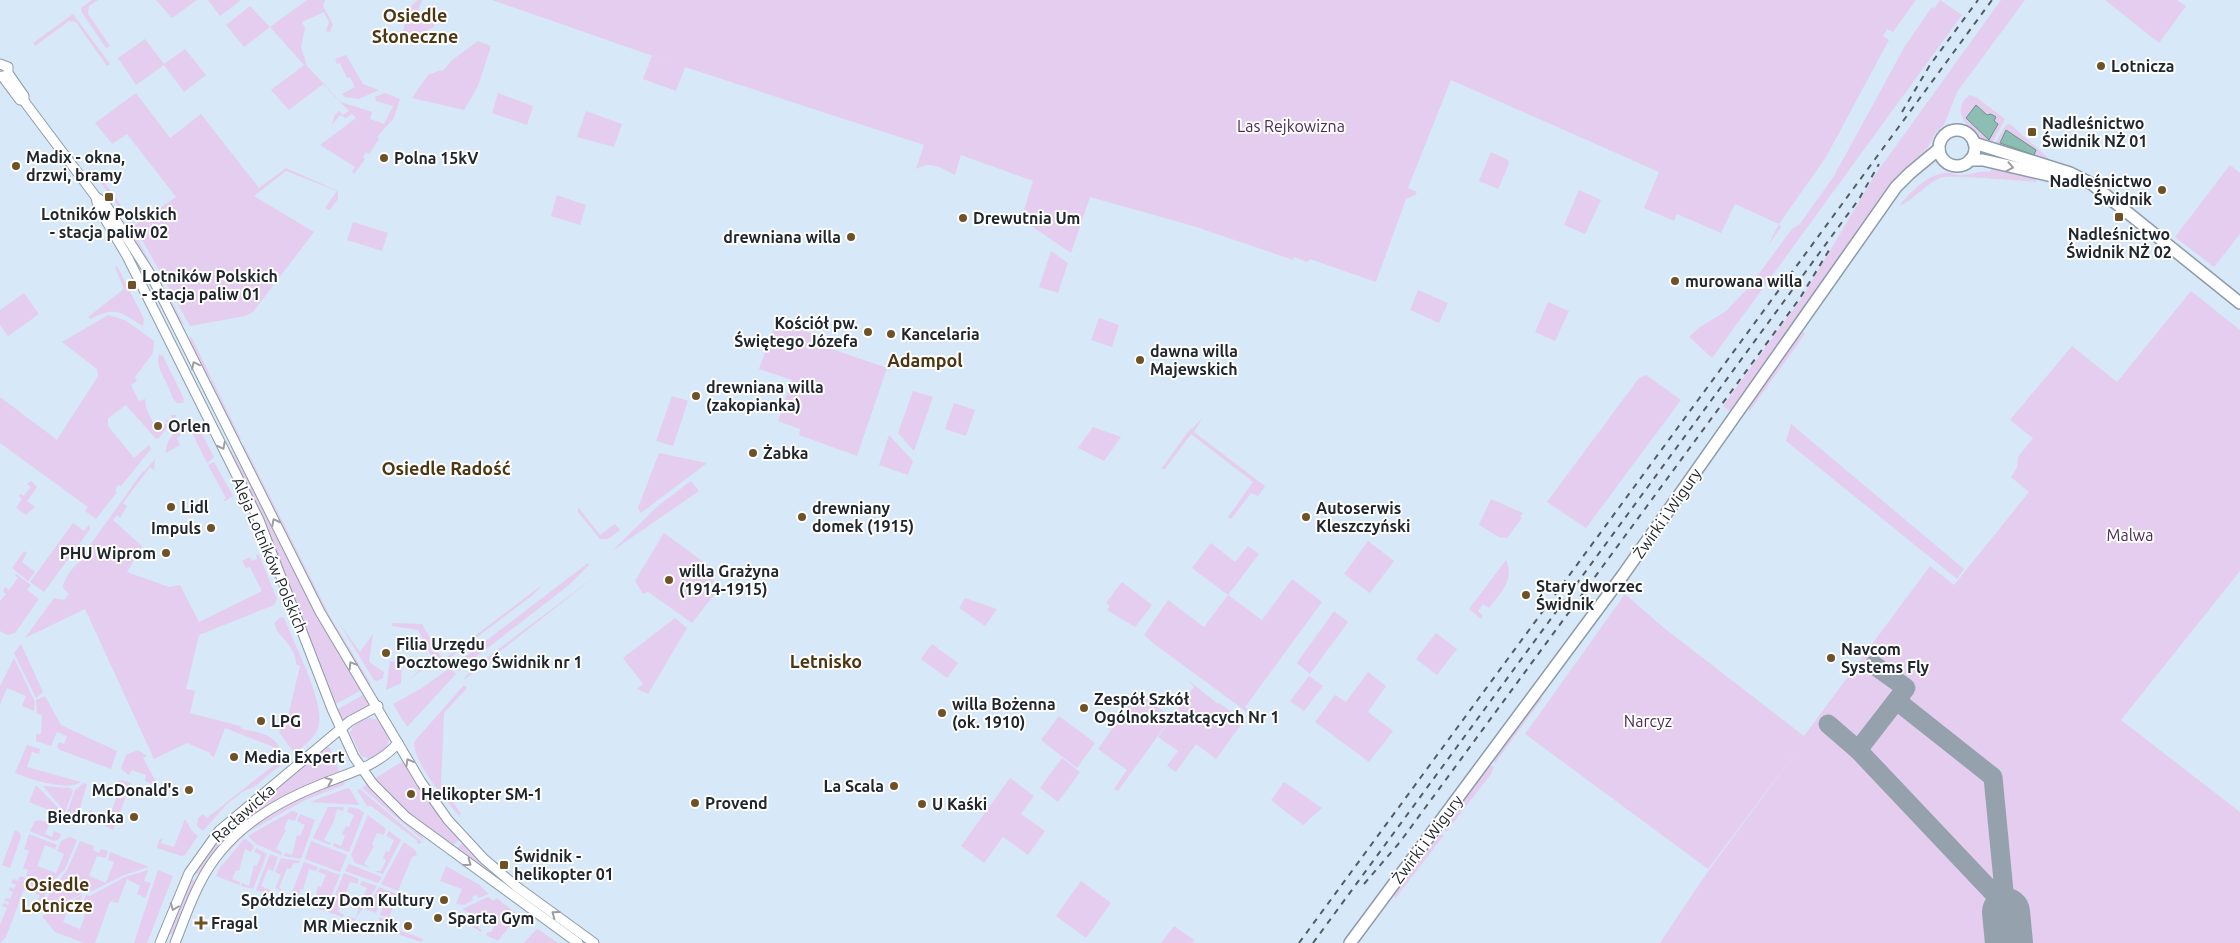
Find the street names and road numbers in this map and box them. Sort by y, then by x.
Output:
street label: Żwirki i Wigury [1629,464,1705,562]
street label: Aleja Lotników Polskich [229,474,311,636]
street label: Racławicka [208,780,278,846]
street label: Żwirki i Wigury [1388,791,1466,887]

